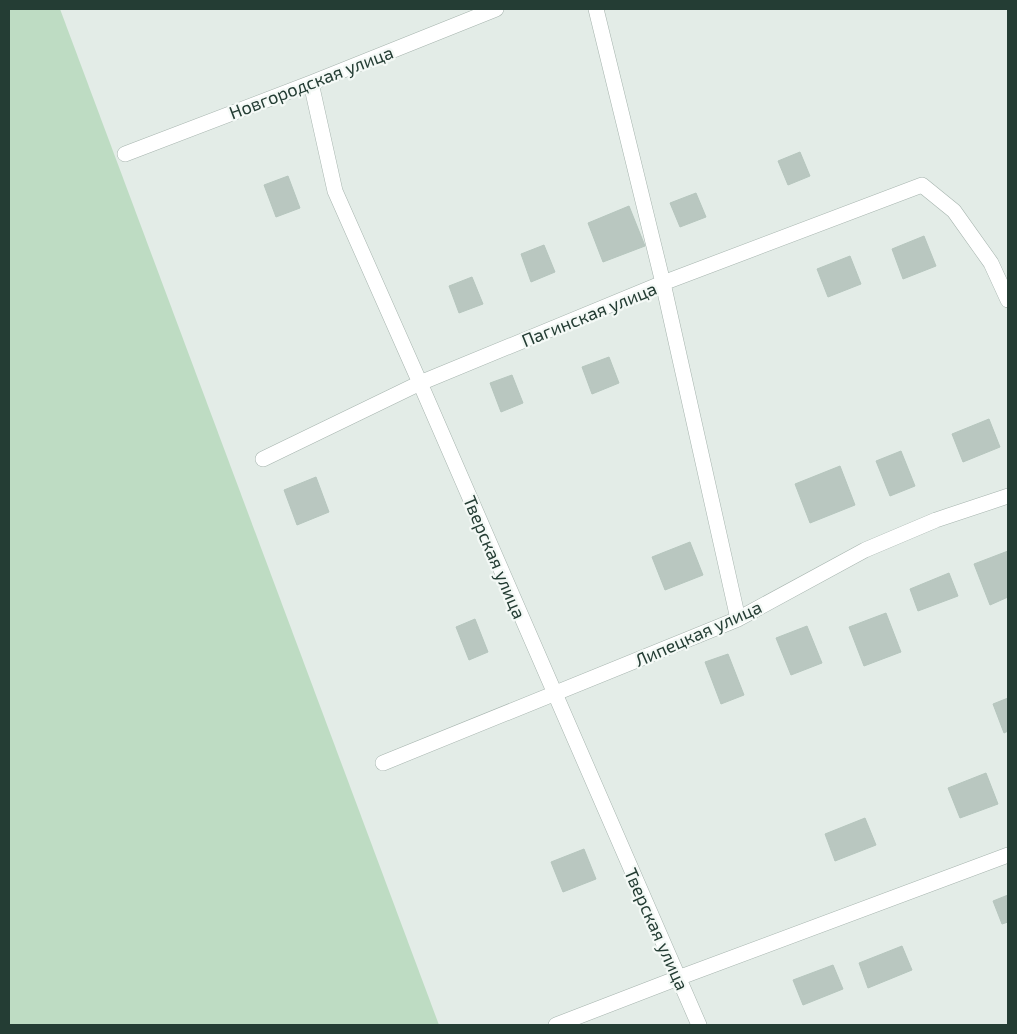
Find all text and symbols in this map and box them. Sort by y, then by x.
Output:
street label: Новгородская улица [226,41,396,123]
street label: Пагинская улица [518,277,660,351]
street label: Тверская улица [459,492,531,622]
street label: Липецкая улица [631,595,765,671]
street label: Тверская улица [620,864,694,994]

